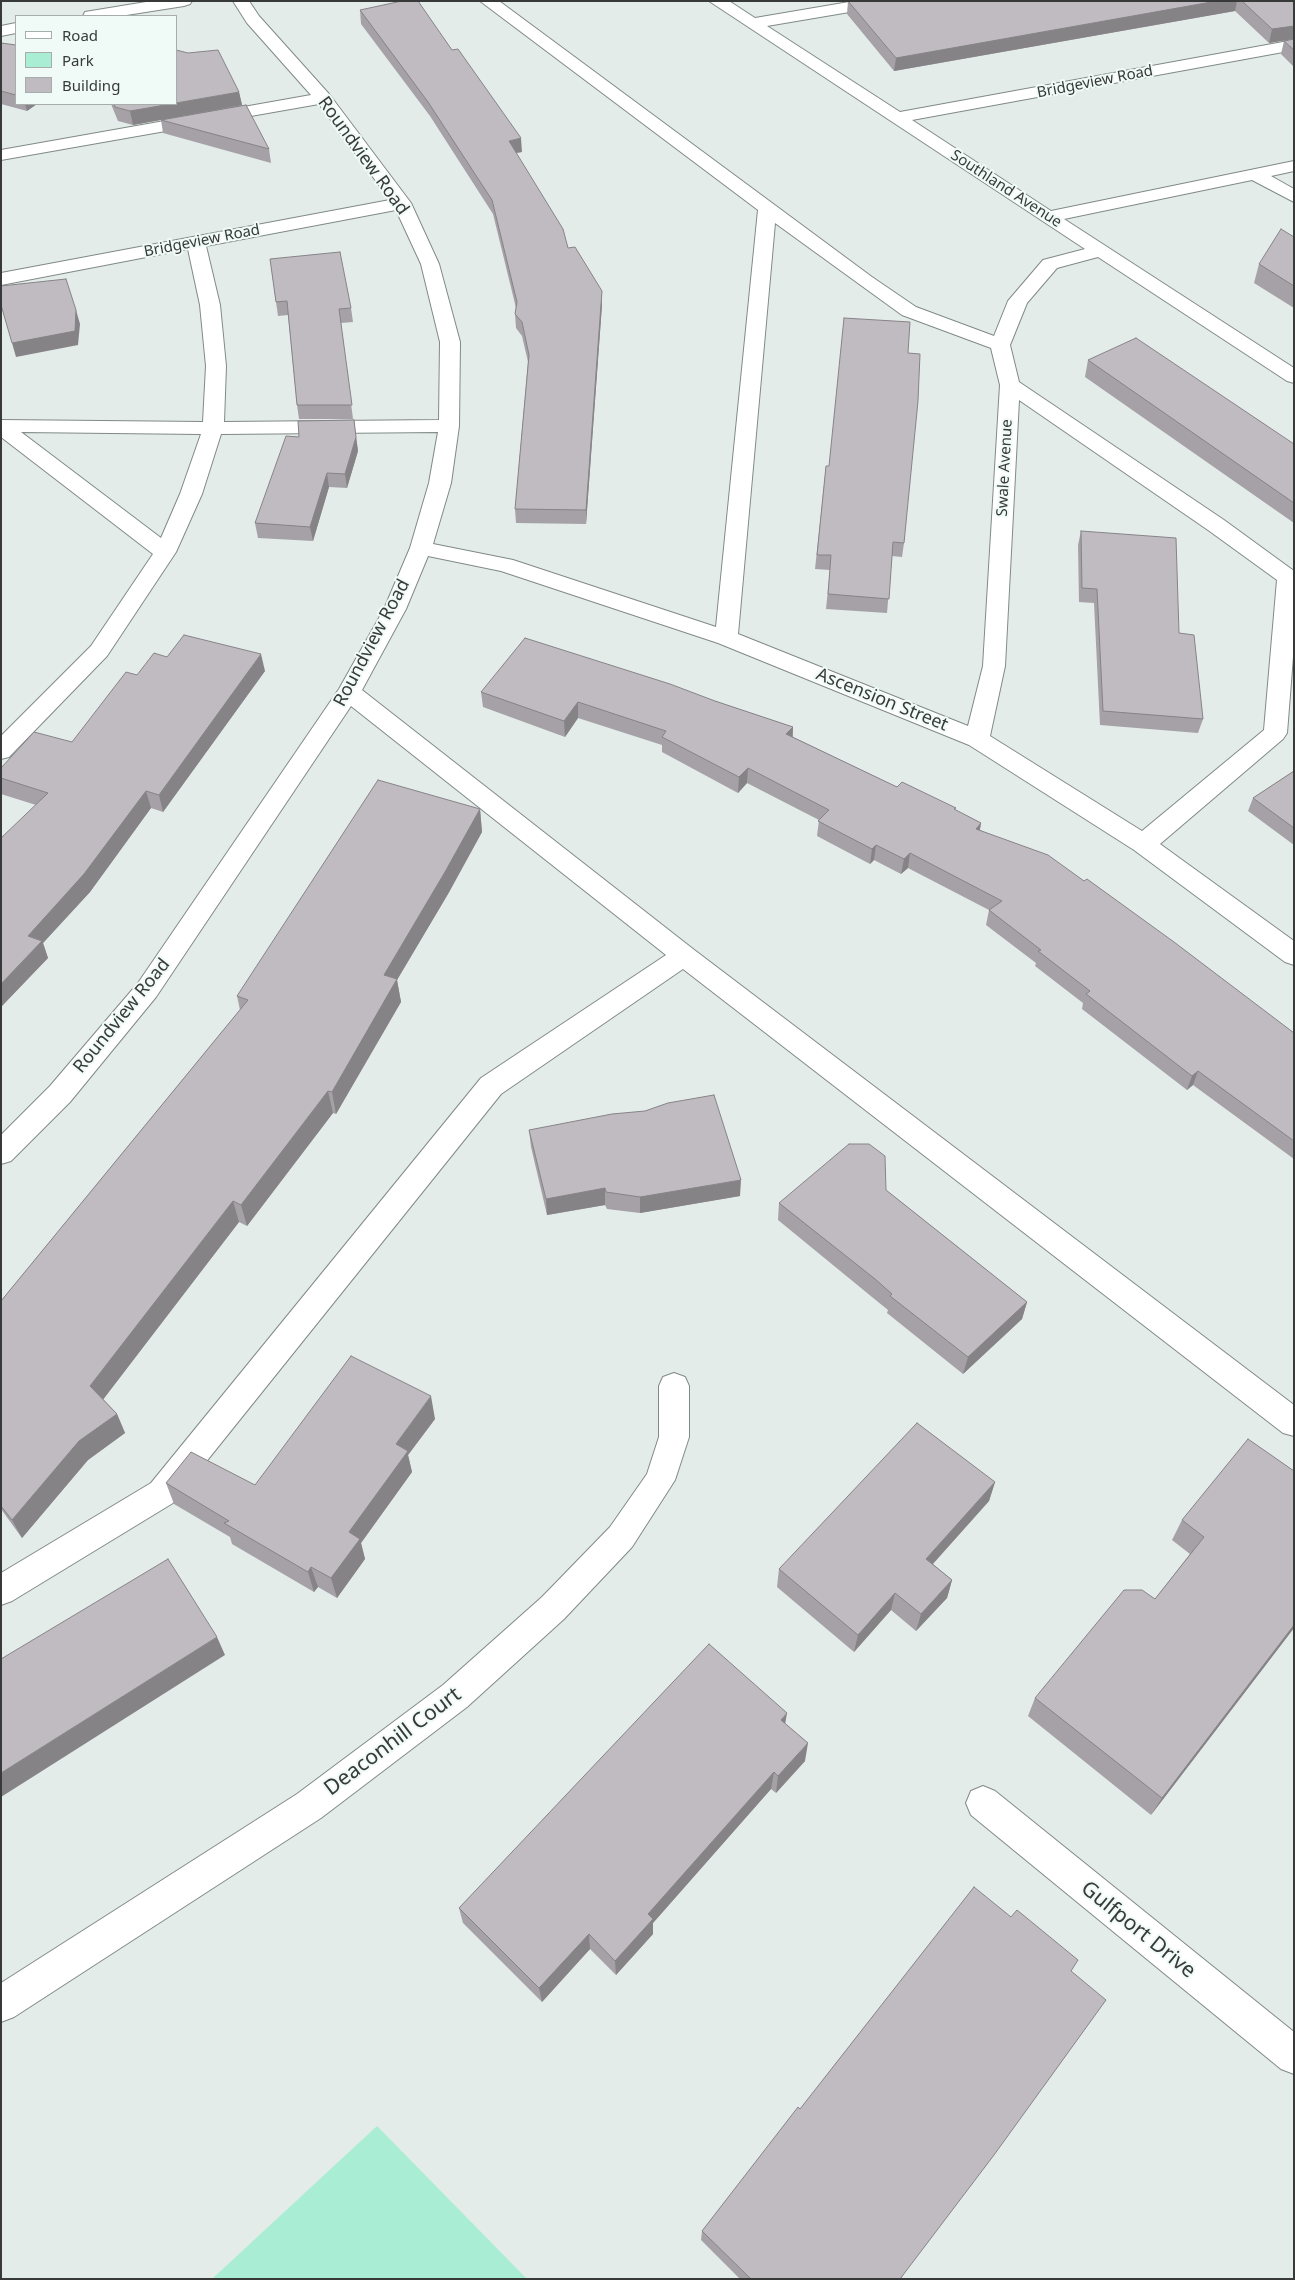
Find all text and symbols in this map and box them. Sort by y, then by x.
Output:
legend [15,15,178,105]
text: Road [62,25,98,45]
text: Park [62,50,94,70]
street label: Bridgeview Road [1035,62,1155,102]
text: Building [62,75,120,95]
street label: Roundview Road [313,93,413,219]
street label: Southland Avenue [947,146,1065,232]
street label: Bridgeview Road [142,221,262,261]
street label: Swale Avenue [993,419,1017,517]
street label: Roundview Road [329,576,415,710]
street label: Ascension Street [813,664,951,736]
street label: Roundview Road [69,954,175,1078]
street label: Deaconhill Court [320,1682,466,1802]
street label: Gulfport Drive [1076,1876,1200,1984]

